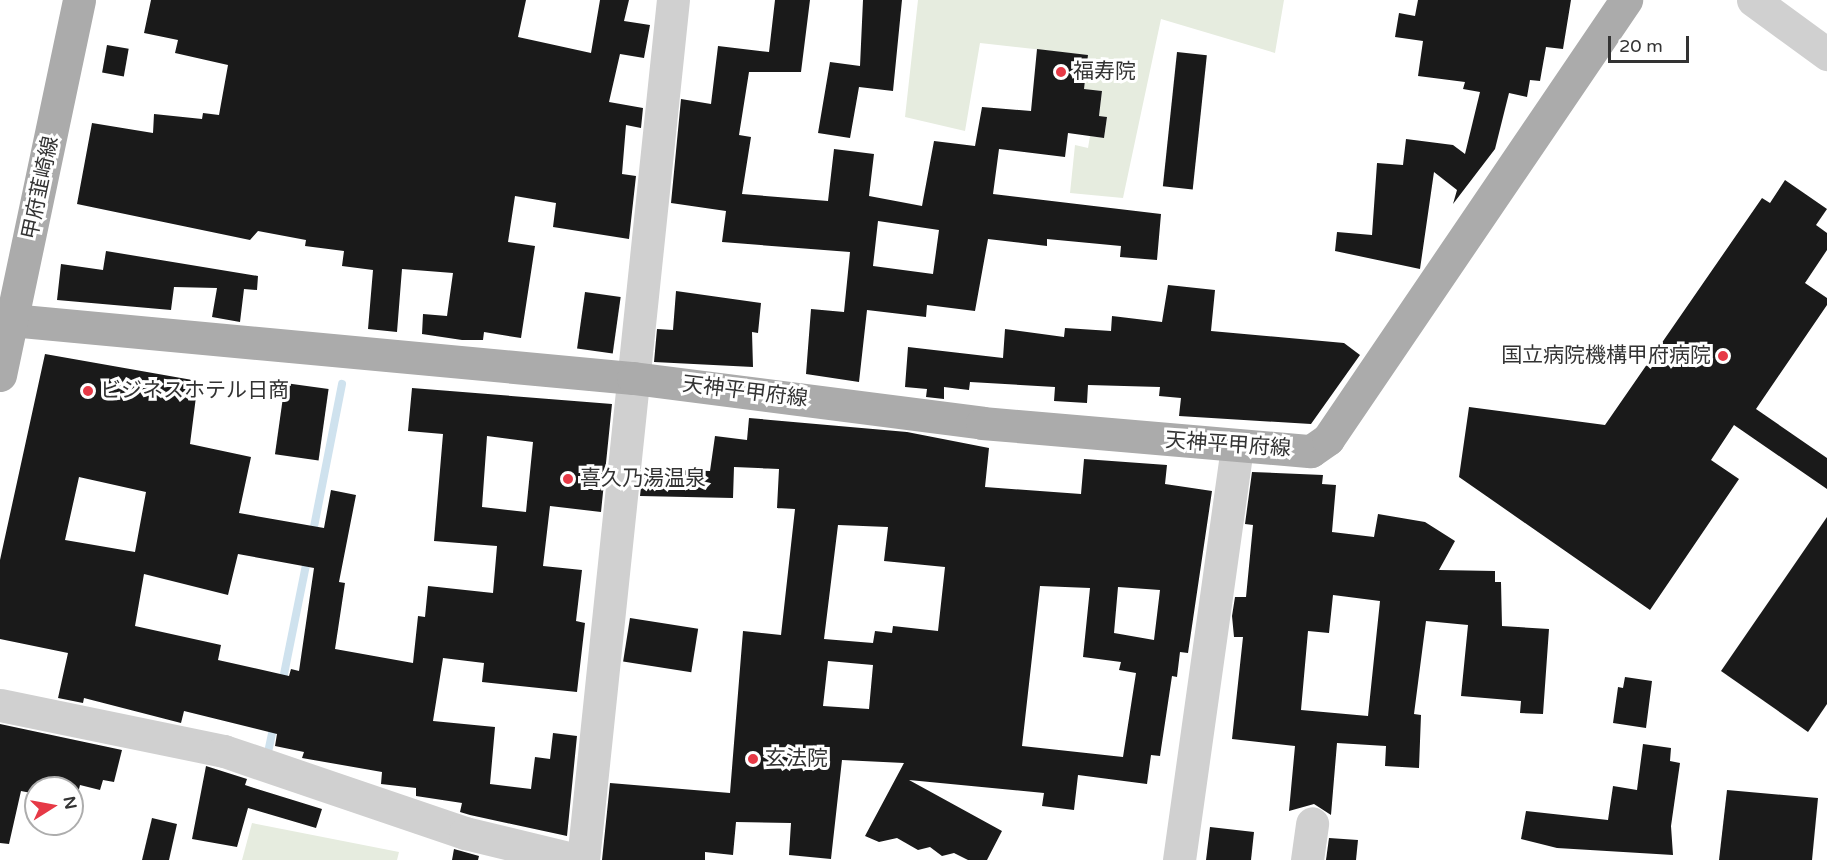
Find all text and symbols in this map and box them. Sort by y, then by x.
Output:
scale bar [1611,24,1692,62]
text: 20 m [1619,35,1663,57]
place label: 福寿院 [1073,59,1136,85]
marker: 福寿院 [1054,65,1068,79]
street label: 甲府韮崎線 [18,134,64,242]
place label: 国立病院機構甲府病院 [1501,343,1711,369]
marker: 国立病院機構甲府病院 [1716,349,1730,363]
street label: 天神平甲府線 [681,372,809,412]
place label: ビジネスホテル日商 [100,378,289,404]
marker: ビジネスホテル日商 [81,384,95,398]
street label: 天神平甲府線 [1164,428,1292,462]
place label: 喜久乃湯温泉 [580,466,706,492]
marker: 喜久乃湯温泉 [561,472,575,486]
place label: 玄法院 [765,746,828,772]
marker: 玄法院 [746,752,760,766]
north arrow [24,776,84,836]
text: N [59,795,81,811]

